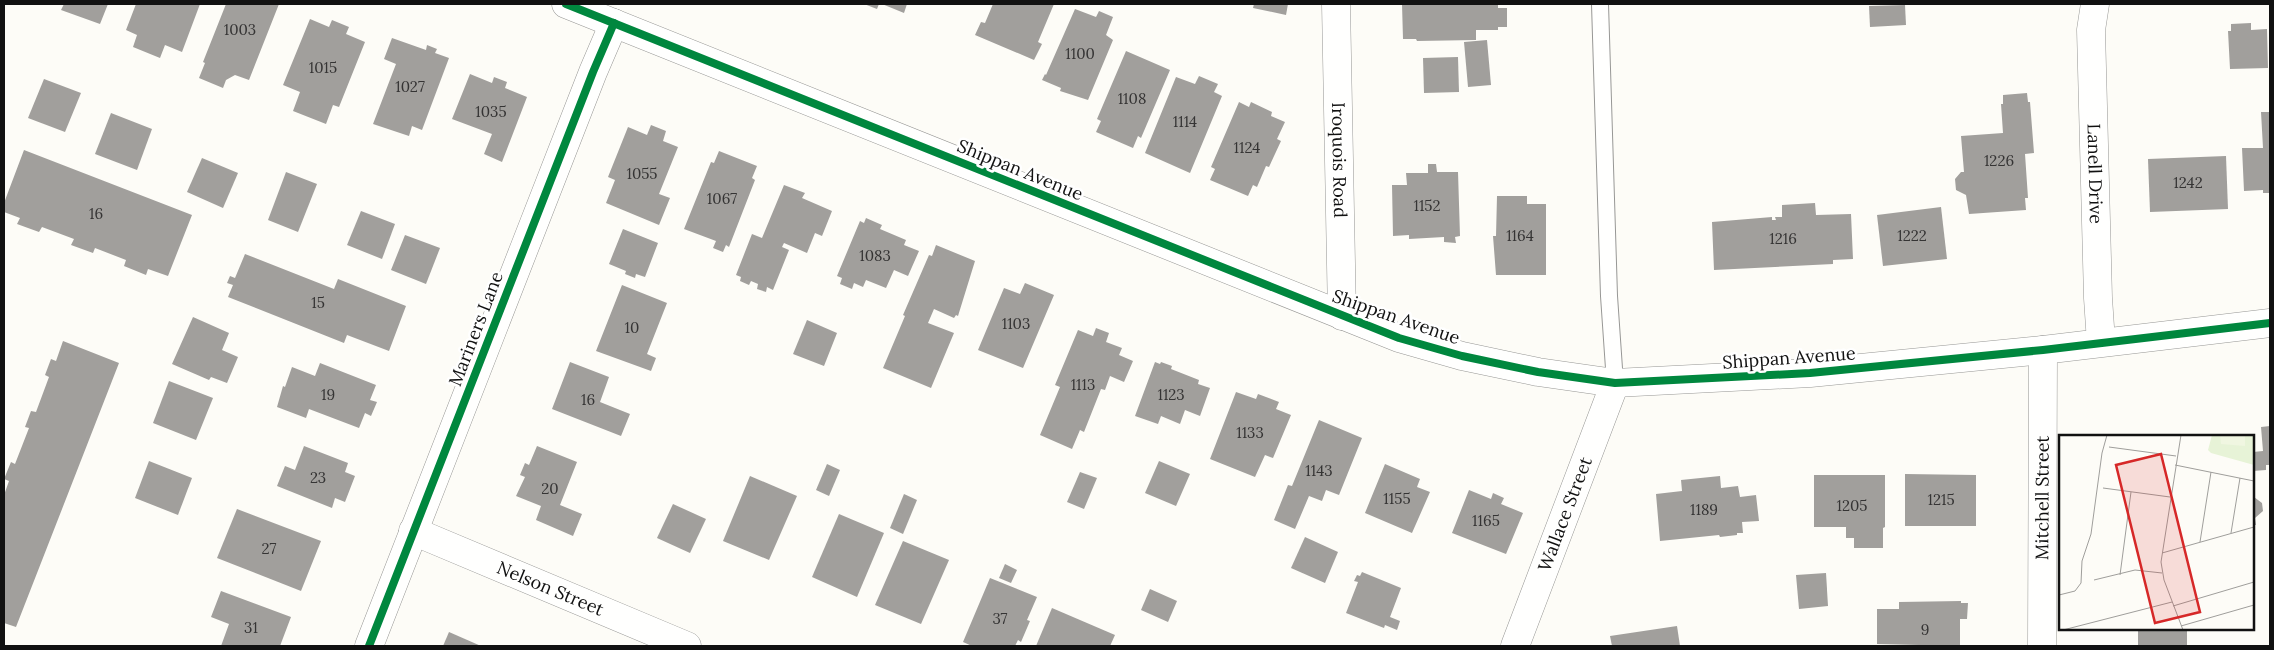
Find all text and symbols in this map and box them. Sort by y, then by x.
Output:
house number: 1003 [224,20,256,39]
house number: 1100 [1065,44,1095,63]
house number: 1015 [309,58,337,77]
house number: 1027 [395,77,425,96]
house number: 1108 [1118,89,1146,108]
house number: 1035 [475,102,507,121]
street label: Iroquois Road [1327,102,1352,218]
house number: 1114 [1173,112,1197,131]
street label: Lanell Drive [2082,123,2108,224]
street label: Shippan Avenue [954,134,1087,205]
house number: 1124 [1234,138,1260,157]
house number: 1226 [1984,151,2014,170]
house number: 1055 [626,164,658,183]
house number: 1242 [2173,173,2203,192]
house number: 1067 [707,189,737,208]
house number: 1152 [1413,196,1441,215]
house number: 16 [89,204,103,223]
house number: 1164 [1506,226,1534,245]
house number: 1222 [1897,226,1927,245]
house number: 1216 [1769,229,1797,248]
house number: 1083 [859,246,891,265]
street label: Mariners Lane [443,268,508,389]
street label: Shippan Avenue [1329,284,1463,349]
house number: 15 [311,293,325,312]
house number: 1103 [1002,314,1030,333]
house number: 10 [625,318,639,337]
street label: Shippan Avenue [1722,341,1857,374]
house number: 1113 [1071,375,1095,394]
house number: 19 [321,385,335,404]
house number: 1123 [1157,385,1185,404]
house number: 16 [581,390,595,409]
house number: 1133 [1236,423,1264,442]
inset map [2059,435,2254,630]
street label: Mitchell Street [2030,436,2054,560]
street label: Wallace Street [1532,454,1597,575]
house number: 1143 [1305,461,1333,480]
house number: 23 [310,468,326,487]
house number: 20 [541,479,559,498]
house number: 1155 [1383,489,1411,508]
house number: 1215 [1927,490,1955,509]
house number: 1205 [1836,496,1868,515]
house number: 1189 [1690,500,1718,519]
house number: 1165 [1472,511,1500,530]
house number: 27 [262,539,277,558]
street label: Nelson Street [494,556,608,621]
house number: 37 [993,609,1008,628]
house number: 31 [244,618,258,637]
house number: 9 [1921,620,1929,639]

